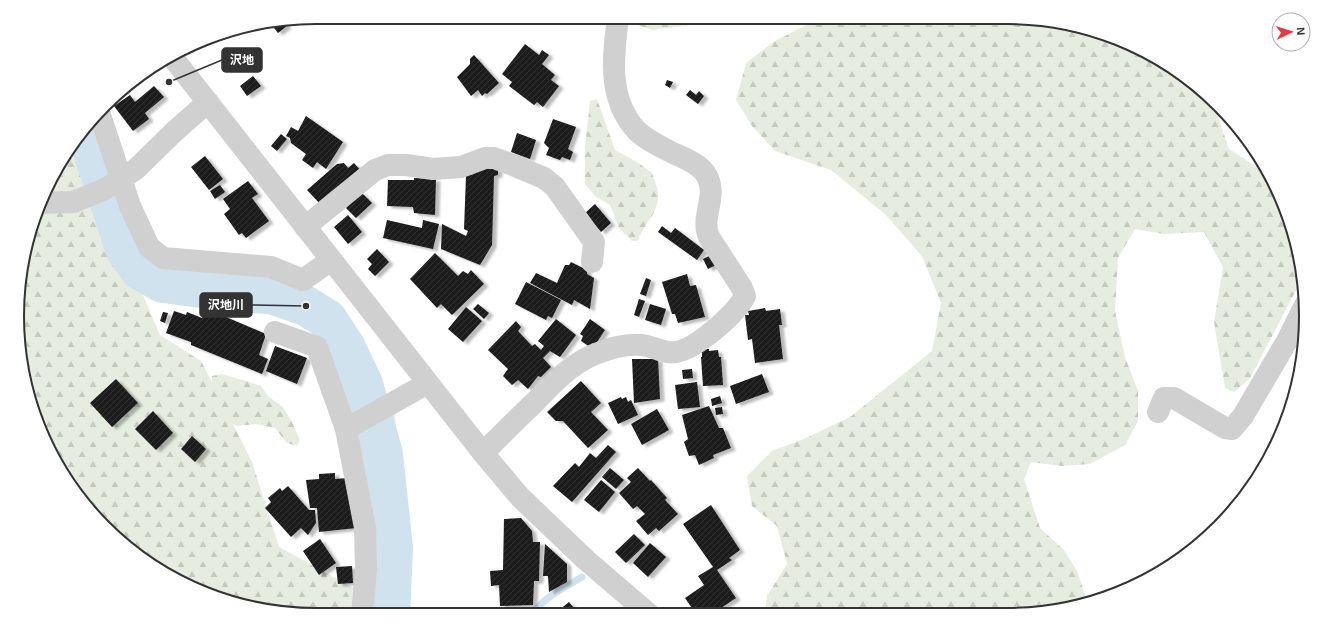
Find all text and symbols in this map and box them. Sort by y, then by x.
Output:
north arrow [1271,12,1311,52]
text: N [1295,27,1307,36]
callout: 沢地 [222,48,262,72]
text: 沢地 [230,53,254,67]
callout: 沢地川 [200,293,252,317]
text: 沢地川 [208,298,244,312]

